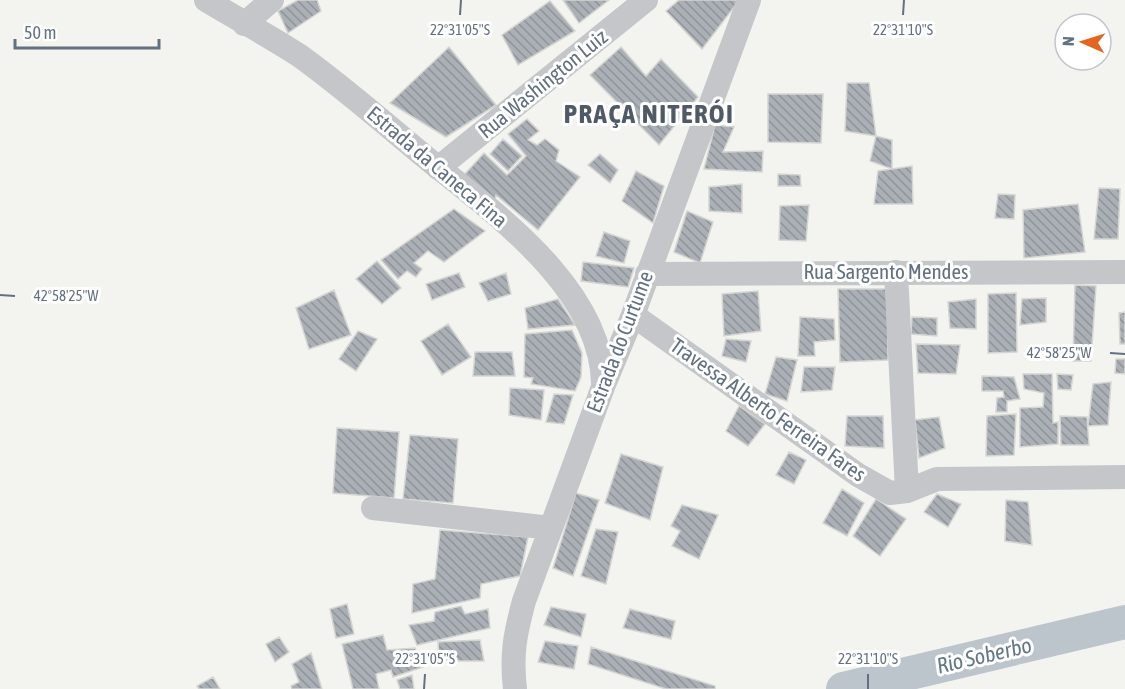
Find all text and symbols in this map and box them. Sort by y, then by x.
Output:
scale bar [15,12,159,50]
north arrow [1053,12,1113,72]
text: 22°31'05"S [430,21,490,38]
text: 22°31'10"S [873,21,933,38]
text: 50 m [24,22,56,43]
street label: Rua Washington Luiz [473,24,612,142]
text: N [1059,36,1077,46]
district label: PRAÇA NITERÓI [564,98,734,129]
street label: Estrada da Caneca Fina [363,101,513,232]
street label: Rua Sargento Mendes [803,259,969,283]
street label: Estrada do Curtume [581,267,657,416]
text: 42°58'25"W [34,287,98,304]
street label: Travessa Alberto Ferreira Fares [666,333,871,486]
text: 42°58'25"W [1027,344,1091,361]
water label: Rio Soberbo [934,631,1034,679]
text: 22°31'05"S [395,650,455,667]
text: 22°31'10"S [838,650,898,667]

